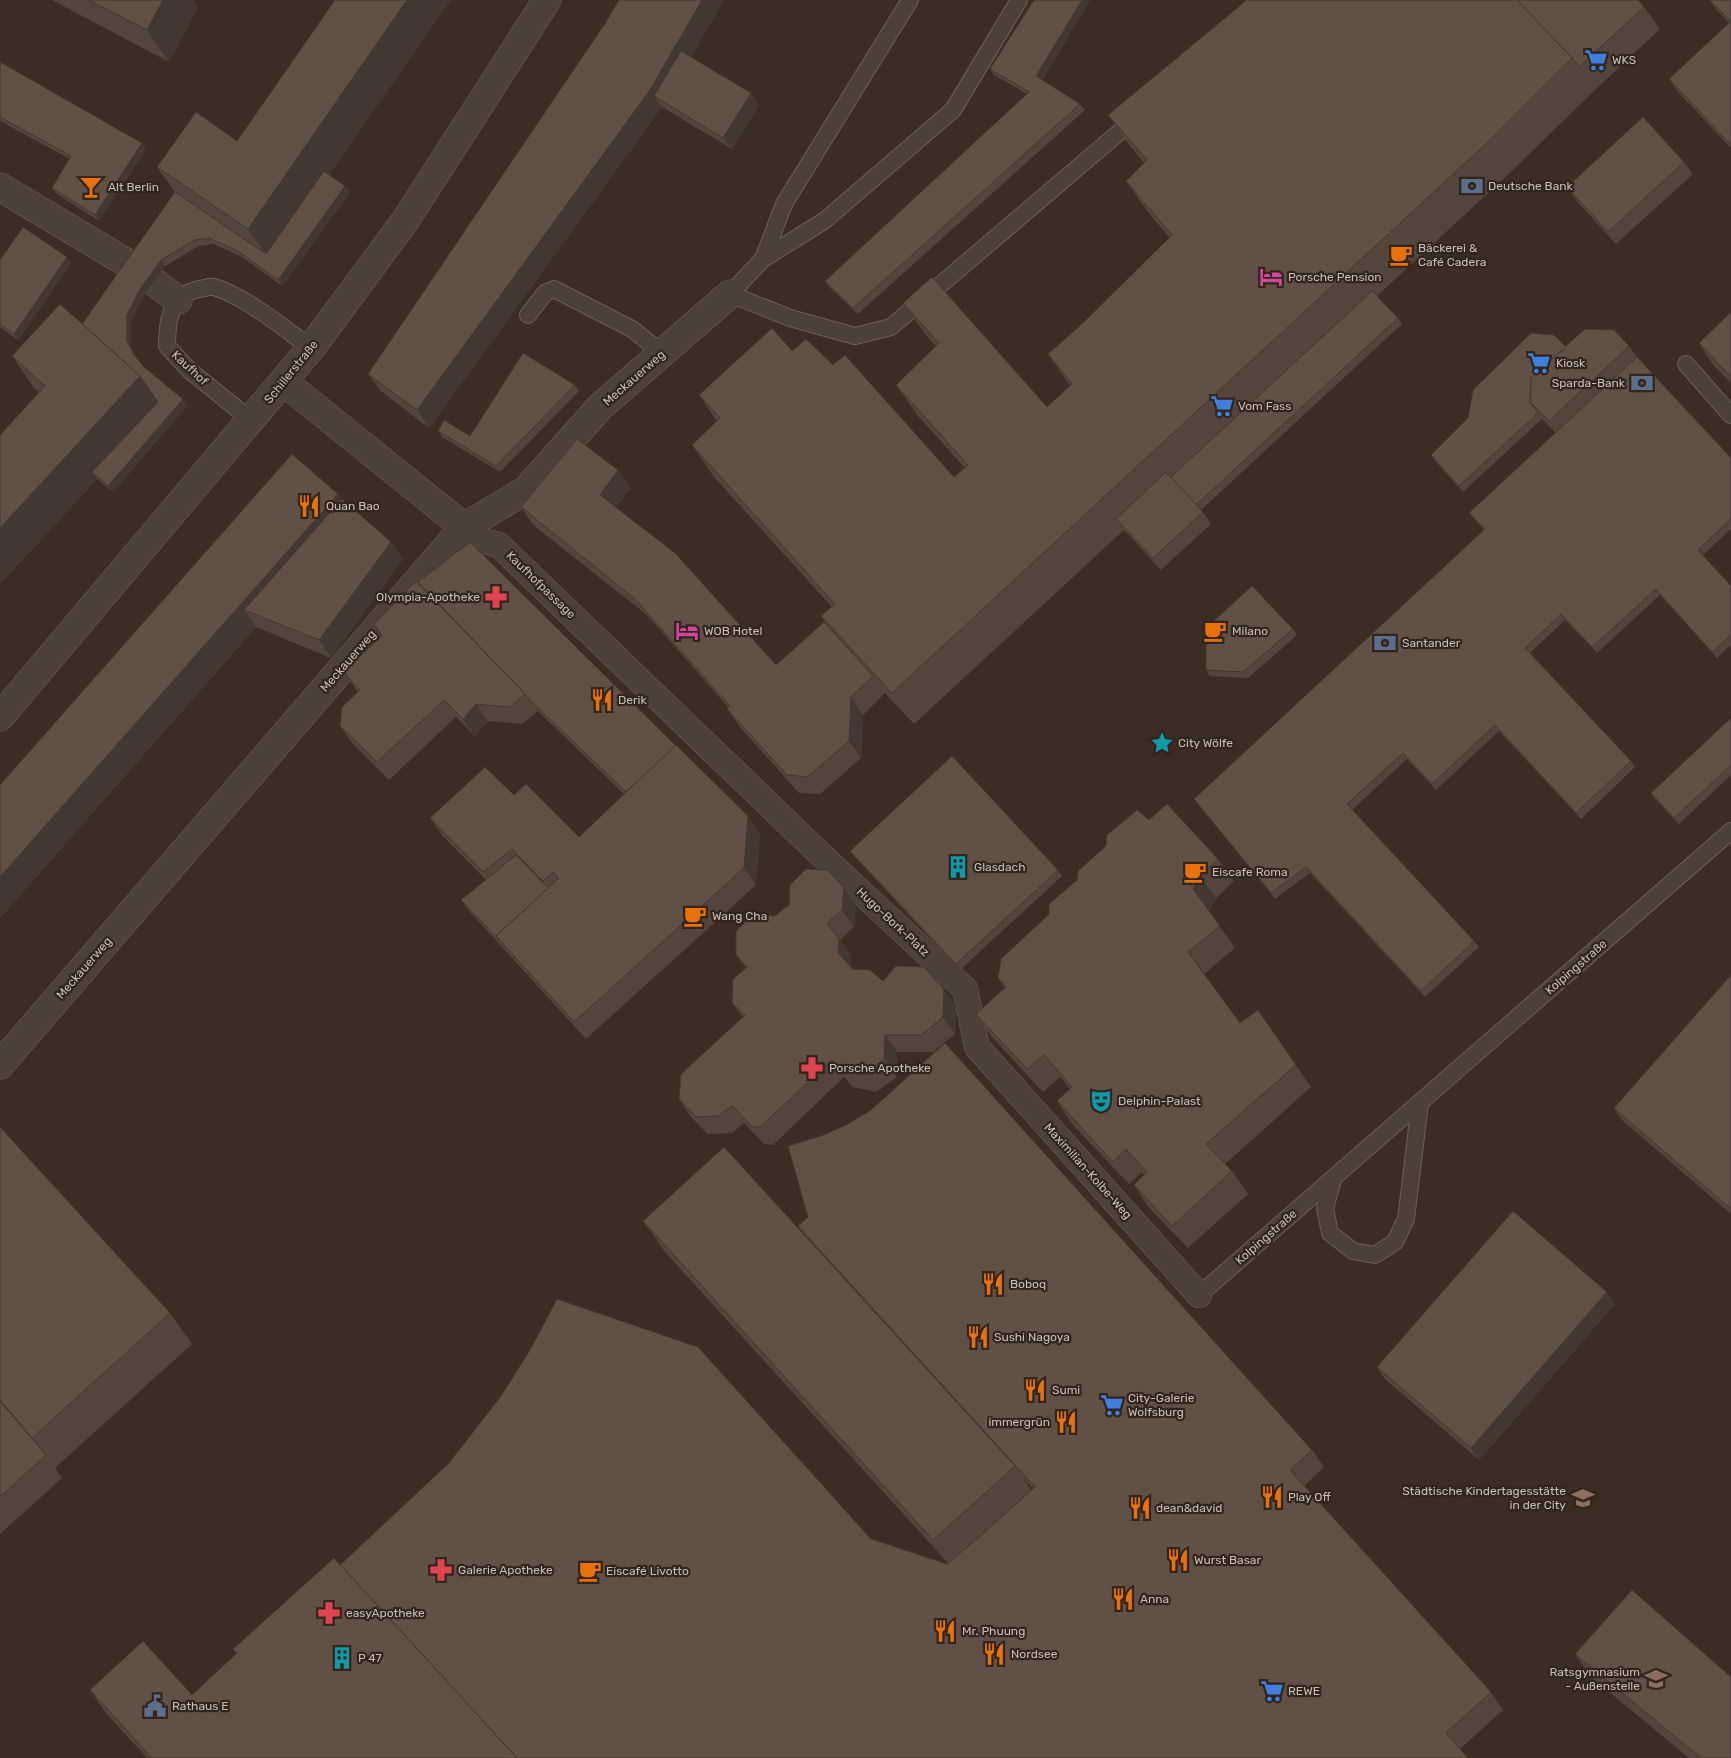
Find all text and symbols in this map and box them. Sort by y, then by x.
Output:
supermarket icon: WKS [1583,47,1609,73]
place label: WKS [1612,53,1636,67]
bank icon: Deutsche Bank [1459,173,1485,199]
bar icon: Alt Berlin [78,174,104,200]
place label: Deutsche Bank [1488,179,1574,193]
place label: Alt Berlin [108,180,159,194]
place label: Bäckerei & Café Cadera [1418,241,1486,269]
cafe icon: Bäckerei & Café Cadera [1388,242,1414,268]
hotel icon: Porsche Pension [1258,264,1284,290]
place label: Porsche Pension [1288,270,1382,284]
street label: Schillerstraße [261,337,321,406]
street label: Meckauerweg [600,347,668,409]
street label: Kaufhof [169,348,211,388]
supermarket icon: Kiosk [1526,350,1552,376]
place label: Kiosk [1556,356,1586,370]
bank icon: Sparda-Bank [1629,370,1655,396]
place label: Sparda-Bank [1552,376,1626,390]
supermarket icon: Vom Fass [1209,393,1235,419]
place label: Vom Fass [1238,399,1291,413]
restaurant icon: Quan Bao [296,493,322,519]
place label: Quan Bao [326,499,380,513]
street label: Kaufhofpassage [503,548,579,622]
pharmacy icon: Olympia-Apotheke [483,584,509,610]
place label: Olympia-Apotheke [376,590,480,604]
hotel icon: WOB Hotel [674,618,700,644]
cafe icon: Milano [1202,618,1228,644]
place label: WOB Hotel [704,624,762,638]
place label: Milano [1232,624,1268,638]
street label: Meckauerweg [317,627,379,695]
bank icon: Santander [1372,630,1398,656]
place label: Santander [1402,636,1461,650]
restaurant icon: Derik [589,687,615,713]
place label: Derik [618,693,647,707]
place icon: City Wölfe [1149,730,1175,756]
place label: City Wölfe [1178,736,1233,750]
building icon: Glasdach [945,854,971,880]
cafe icon: Eiscafe Roma [1182,859,1208,885]
place label: Glasdach [974,860,1026,874]
place label: Eiscafe Roma [1212,865,1288,879]
street label: Hugo-Bork-Platz [854,885,932,959]
cafe icon: Wang Cha [682,903,708,929]
place label: Wang Cha [712,909,767,923]
street label: Meckauerweg [53,934,115,1002]
street label: Kolpingstraße [1542,936,1610,997]
pharmacy icon: Porsche Apotheke [799,1055,825,1081]
place label: Porsche Apotheke [829,1061,931,1075]
theatre icon: Delphin-Palast [1088,1088,1114,1114]
place label: Delphin-Palast [1118,1094,1201,1108]
street label: Maximilian-Kolbe-Weg [1041,1120,1135,1222]
street label: Kolpingstraße [1232,1206,1300,1267]
restaurant icon: Boboq [980,1271,1006,1297]
place label: Boboq [1010,1277,1046,1291]
restaurant icon: Sushi Nagoya [965,1324,991,1350]
place label: Sushi Nagoya [994,1330,1070,1344]
restaurant icon: Sumi [1022,1377,1048,1403]
place label: Sumi [1052,1383,1080,1397]
place label: City-Galerie Wolfsburg [1128,1391,1195,1419]
supermarket icon: City-Galerie Wolfsburg [1099,1392,1125,1418]
restaurant icon: immergrün [1053,1409,1079,1435]
place label: immergrün [988,1415,1050,1429]
restaurant icon: Play Off [1259,1484,1285,1510]
place label: Städtische Kindertagesstätte in der City [1402,1484,1566,1512]
school or university icon: Städtische Kindertagesstätte in der City [1570,1485,1596,1511]
place label: Play Off [1288,1490,1331,1504]
restaurant icon: dean&david [1127,1495,1153,1521]
place label: dean&david [1156,1501,1222,1515]
restaurant icon: Wurst Basar [1165,1547,1191,1573]
place label: Wurst Basar [1194,1553,1261,1567]
pharmacy icon: Galerie Apotheke [428,1557,454,1583]
cafe icon: Eiscafé Livotto [577,1558,603,1584]
place label: Galerie Apotheke [458,1563,553,1577]
place label: Eiscafé Livotto [606,1564,689,1578]
restaurant icon: Anna [1110,1586,1136,1612]
place label: Anna [1140,1592,1169,1606]
pharmacy icon: easyApotheke [316,1600,342,1626]
place label: easyApotheke [346,1606,425,1620]
restaurant icon: Mr. Phuung [932,1618,958,1644]
place label: Mr. Phuung [962,1624,1025,1638]
restaurant icon: Nordsee [981,1641,1007,1667]
building icon: P 47 [329,1645,355,1671]
place label: Nordsee [1011,1647,1058,1661]
place label: P 47 [358,1651,382,1665]
place label: Ratsgymnasium - Außenstelle [1549,1665,1640,1693]
school or university icon: Ratsgymnasium - Außenstelle [1643,1666,1669,1692]
supermarket icon: REWE [1259,1678,1285,1704]
place label: REWE [1288,1684,1320,1698]
public building icon: Rathaus E [142,1693,168,1719]
place label: Rathaus E [172,1699,229,1713]

